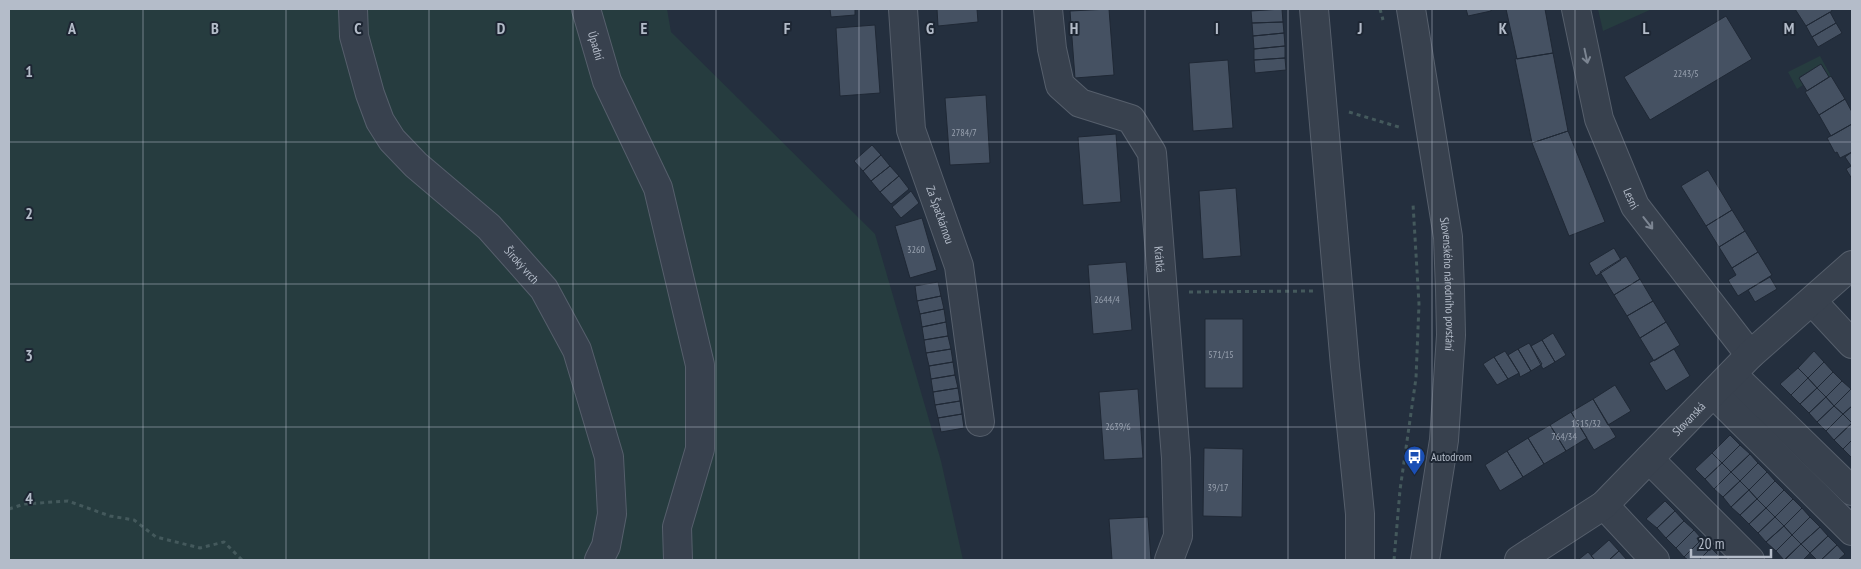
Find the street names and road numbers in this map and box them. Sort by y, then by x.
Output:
street label: Úpadní [585,29,608,62]
street label: Za Špačkárnou [924,184,958,246]
street label: Lesní [1621,185,1642,213]
street label: Slovenského národního povstání [1437,216,1458,352]
street label: Široký vrch [502,243,543,286]
street label: Krátká [1152,245,1169,273]
street label: Slovanská [1668,398,1708,438]

